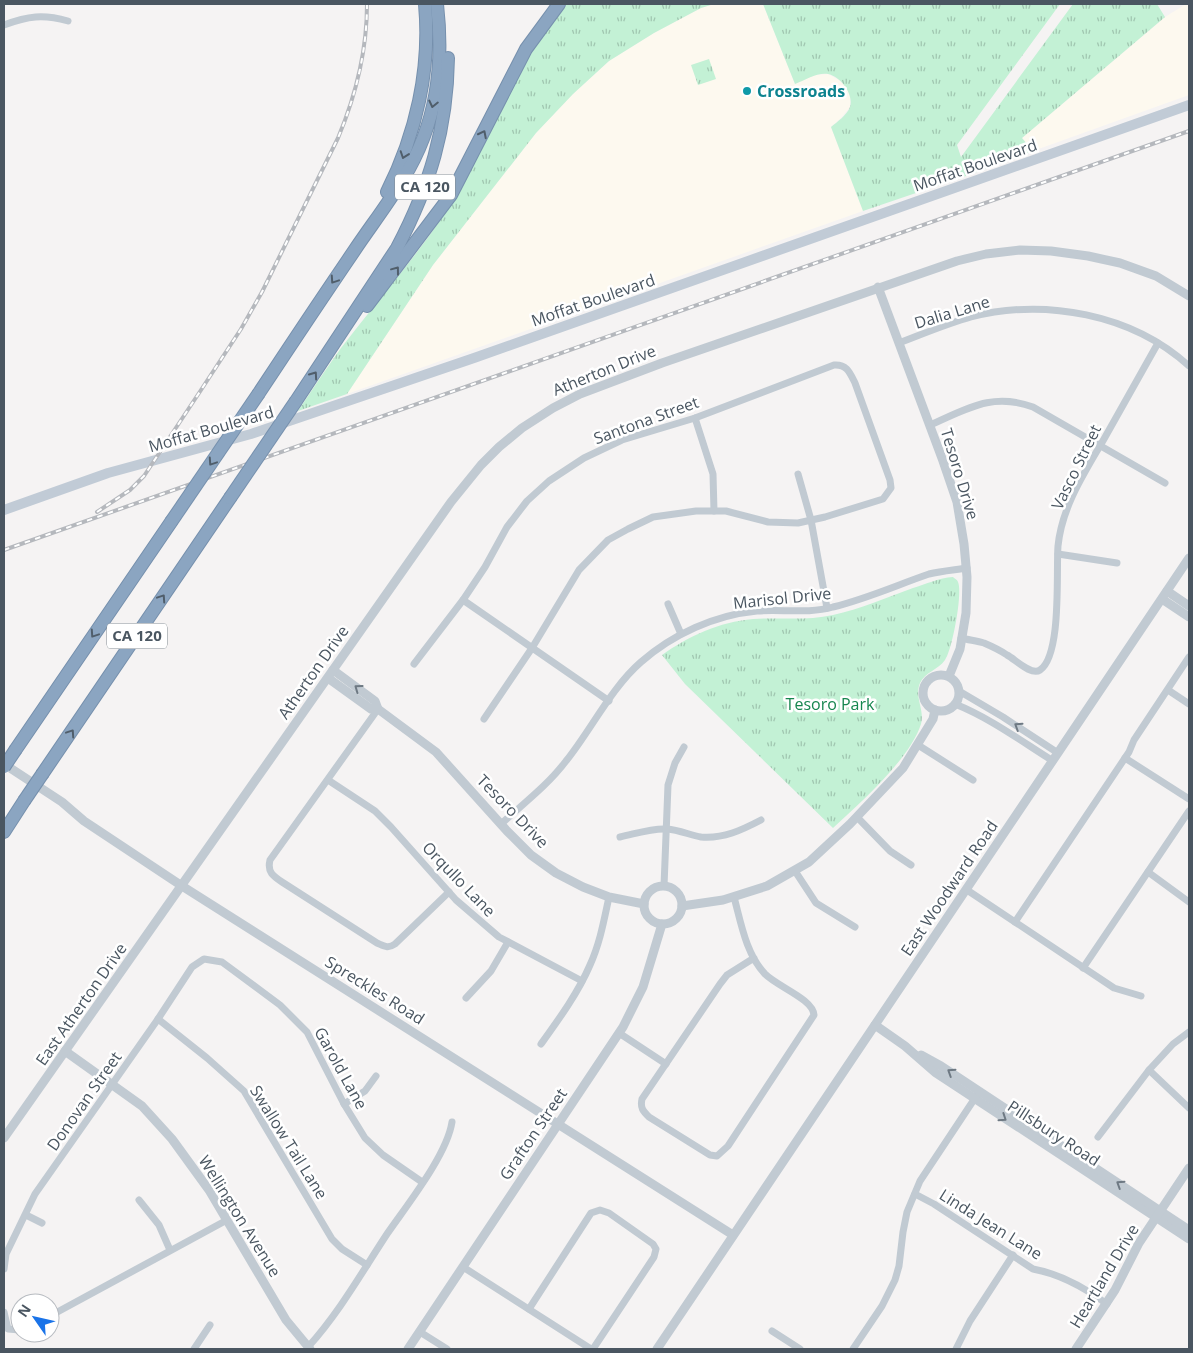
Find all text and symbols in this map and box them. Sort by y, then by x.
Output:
place label: Crossroads [757,80,845,102]
marker: Crossroads [741,85,753,97]
one-way arrow [428,100,439,109]
one-way arrow [477,130,487,139]
street label: Moffat Boulevard [910,134,1040,196]
one-way arrow [399,150,409,158]
road number: CA 120 [395,174,455,200]
one-way arrow [390,267,398,276]
street label: Moffat Boulevard [528,269,658,331]
one-way arrow [331,274,340,284]
street label: Dalia Lane [912,290,992,334]
street label: Atherton Drive [549,339,659,401]
one-way arrow [308,371,317,380]
street label: Santona Street [590,391,702,449]
street label: Moffat Boulevard [146,401,276,457]
street label: Vasco Street [1046,420,1106,513]
street label: Tesoro Drive [936,426,984,522]
one-way arrow [208,457,218,466]
street label: Marisol Drive [732,582,832,614]
one-way arrow [156,595,165,604]
street label: Atherton Drive [273,621,353,723]
road number: CA 120 [107,624,167,648]
one-way arrow [91,629,100,638]
one-way arrow [354,685,363,694]
park label: Tesoro Park [786,693,875,715]
one-way arrow [1014,723,1023,732]
one-way arrow [65,729,74,739]
street label: Tesoro Drive [472,769,554,853]
street label: East Woodward Road [895,816,1003,960]
street label: Orqullo Lane [418,837,500,921]
street label: East Atherton Drive [30,938,132,1070]
street label: Spreckles Road [321,951,429,1029]
street label: Garold Lane [309,1023,373,1113]
street label: Donovan Street [42,1047,127,1155]
one-way arrow [947,1069,956,1079]
street label: Swallow Tail Lane [245,1081,333,1203]
street label: Grafton Street [494,1083,572,1184]
street label: Pillsbury Road [1004,1095,1104,1171]
one-way arrow [997,1112,1007,1121]
street label: Wellington Avenue [194,1151,286,1281]
one-way arrow [1116,1181,1126,1190]
street label: Linda Jean Lane [935,1184,1047,1264]
street label: Heartland Drive [1064,1220,1144,1332]
north arrow [10,1293,60,1343]
text: N [13,1300,35,1320]

